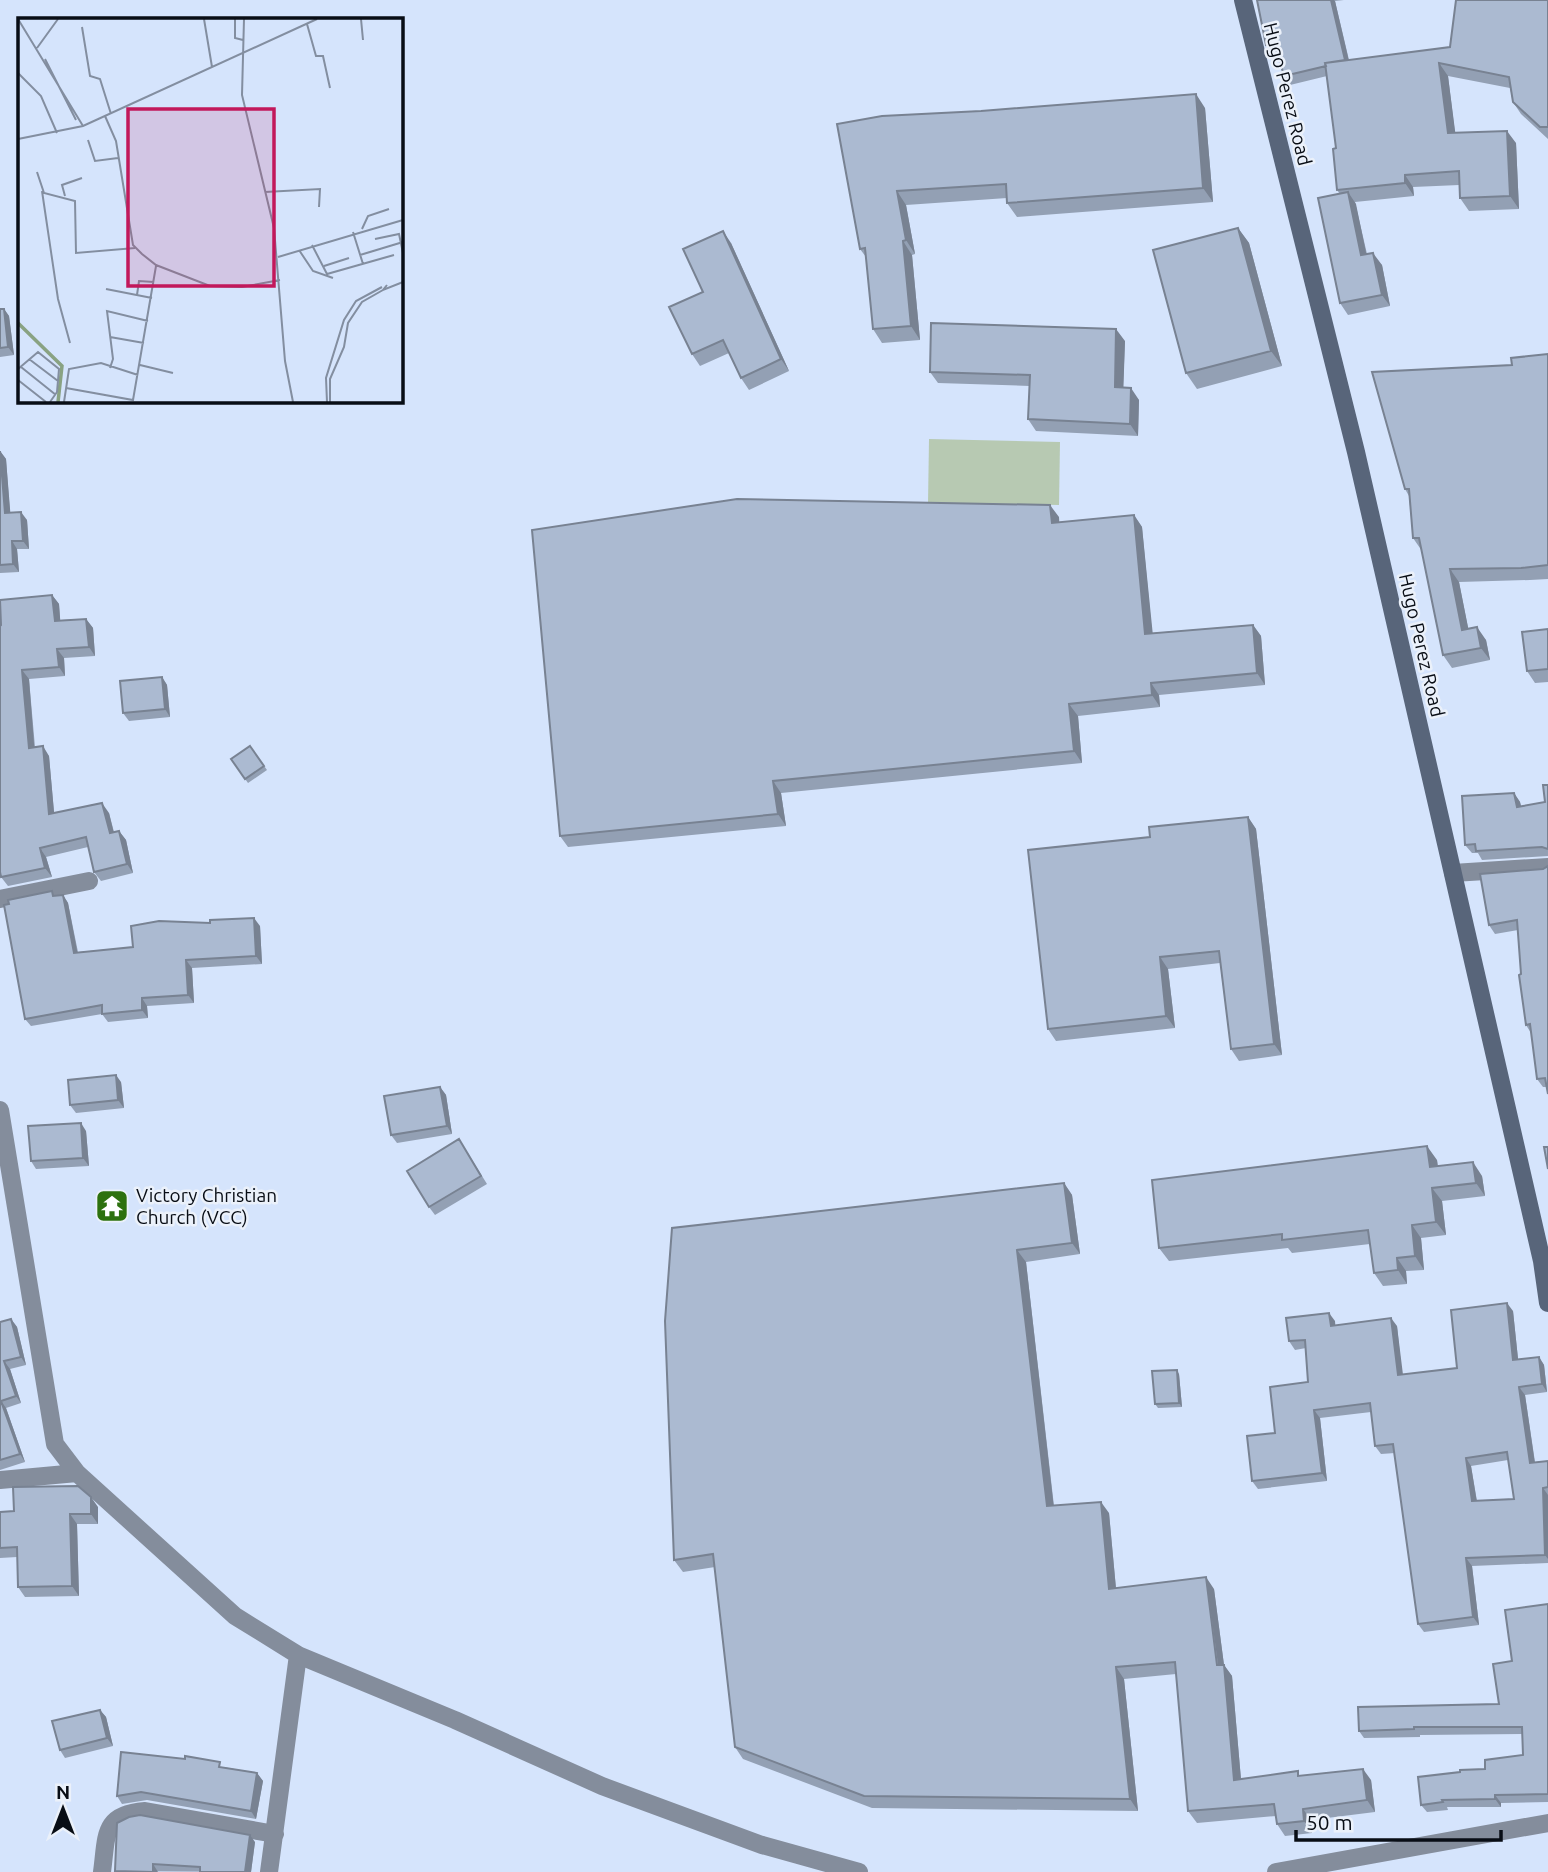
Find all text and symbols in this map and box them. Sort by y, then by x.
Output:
inset map [18,18,402,402]
street label: Hugo Perez Road [1260,20,1316,168]
street label: Hugo Perez Road [1395,571,1449,719]
place label: Victory Christian Church (VCC) [136,1184,277,1228]
temple icon: Victory Christian Church (VCC) [93,1187,131,1225]
north arrow [28,1774,98,1844]
text: N [56,1781,70,1803]
scale bar [1296,1798,1501,1842]
text: 50 m [1306,1810,1353,1834]

